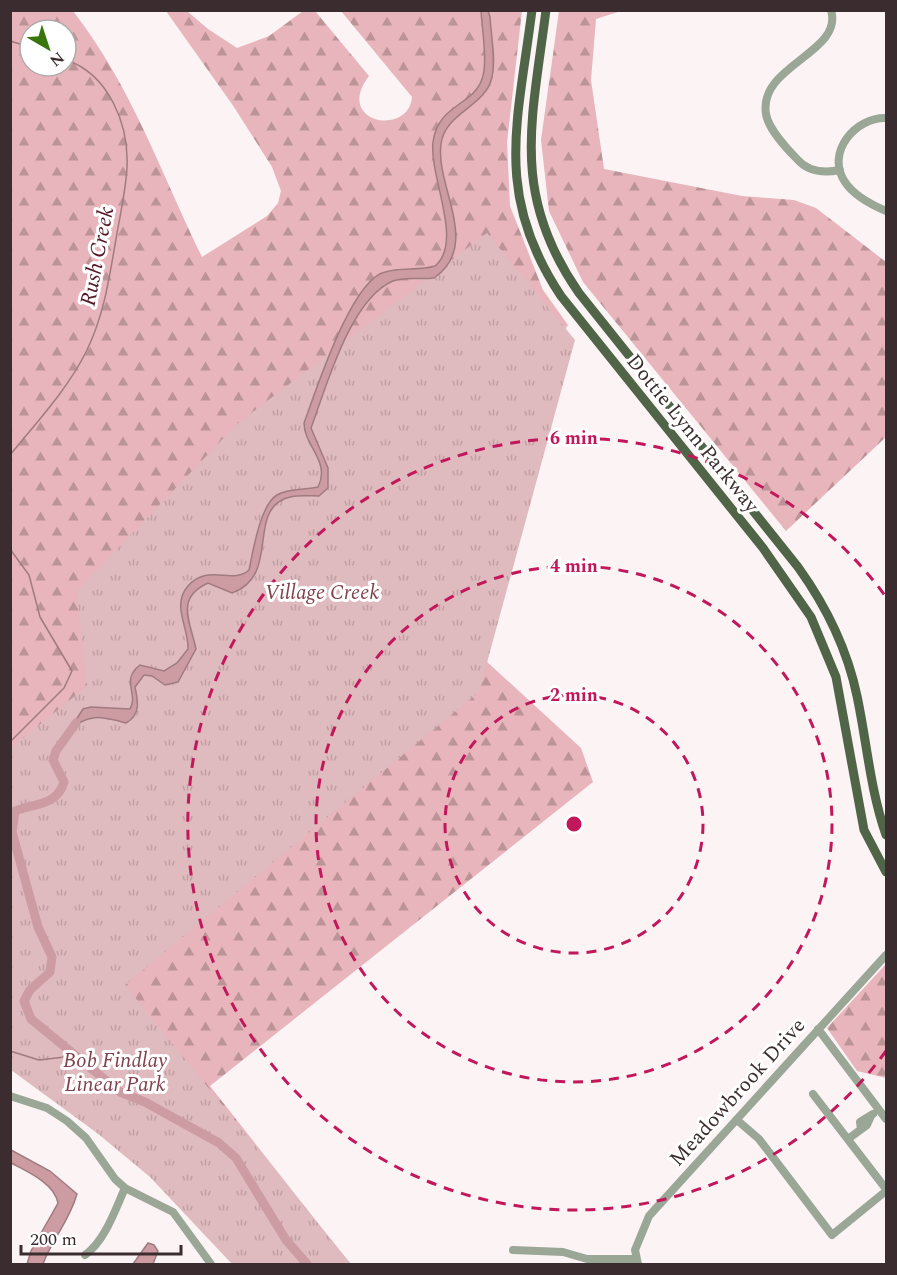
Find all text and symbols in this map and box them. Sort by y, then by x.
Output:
north arrow [18,18,78,78]
text: N [44,45,69,72]
water label: Rush Creek [72,204,123,309]
street label: Dottie Lynn Parkway [618,347,767,521]
text: 6 min [550,425,598,452]
text: 4 min [550,553,598,580]
park label: Village Creek [265,577,379,609]
text: 2 min [550,682,598,709]
centre of rings [564,814,584,834]
street label: Meadowbrook Drive [662,1011,813,1174]
park label: Bob Findlay Linear Park [63,1045,168,1101]
scale bar [21,1218,182,1256]
text: 200 m [30,1226,77,1253]

